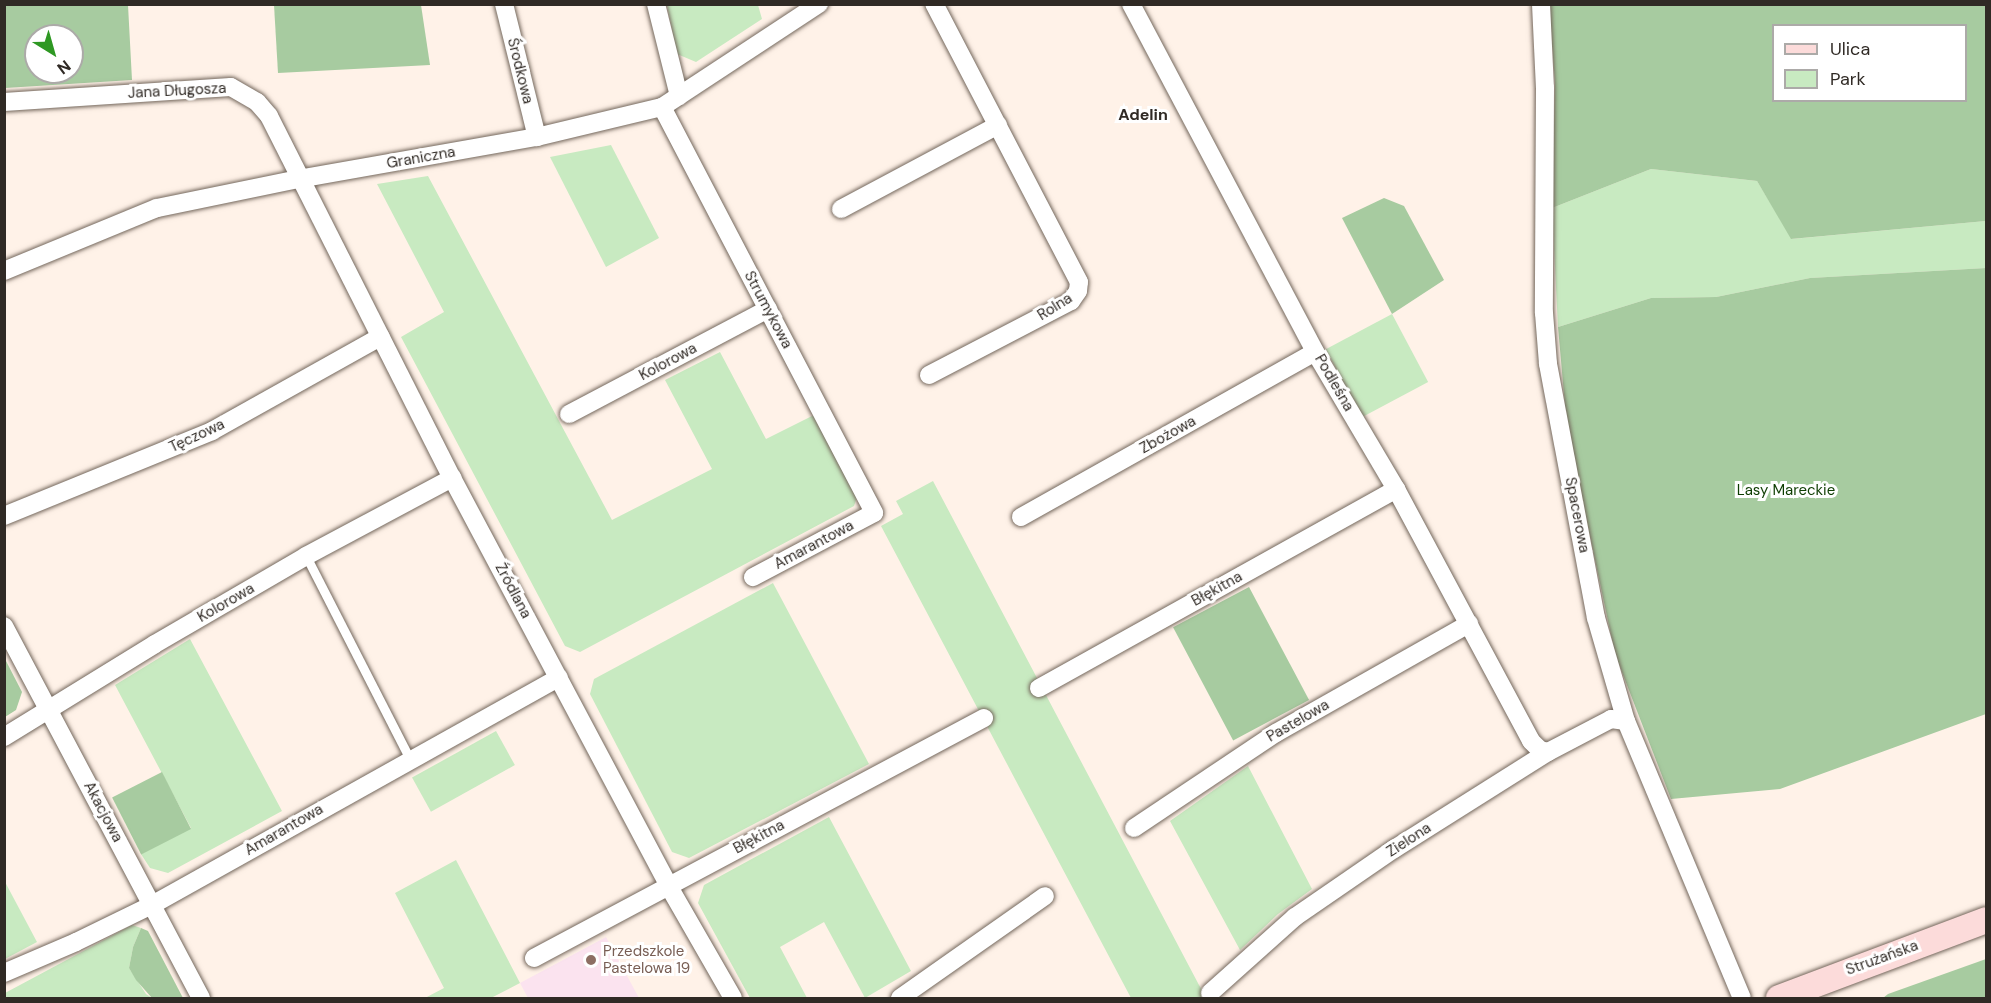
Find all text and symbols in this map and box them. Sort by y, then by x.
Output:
north arrow [24,24,84,84]
legend [1772,24,1967,102]
street label: Środkowa [503,36,537,106]
text: Ulica [1830,37,1870,61]
text: N [53,55,75,79]
text: Park [1830,67,1866,91]
street label: Jana Długosza [127,79,227,103]
district label: Adelin [1118,105,1168,125]
street label: Graniczna [385,143,457,173]
street label: Strumykowa [740,268,796,352]
street label: Rolna [1034,289,1076,325]
street label: Kolorowa [636,339,700,385]
street label: Podleśna [1311,351,1357,415]
street label: Zbożowa [1137,412,1199,458]
street label: Tęczowa [166,415,228,457]
street label: Spacerowa [1561,476,1593,554]
park label: Lasy Mareckie [1737,482,1835,500]
street label: Amarantowa [771,517,857,573]
street label: Źródlana [491,560,535,622]
street label: Błękitna [1189,568,1245,610]
street label: Kolorowa [194,580,258,626]
street label: Pastelowa [1264,696,1332,746]
street label: Akacjowa [80,779,126,845]
street label: Amarantowa [242,800,326,860]
street label: Błękitna [730,816,788,858]
street label: Zielona [1383,819,1435,861]
street label: Strużańska [1843,937,1921,979]
place label: Przedszkole Pastelowa 19 [603,942,690,977]
marker: Przedszkole Pastelowa 19 [584,953,598,967]

